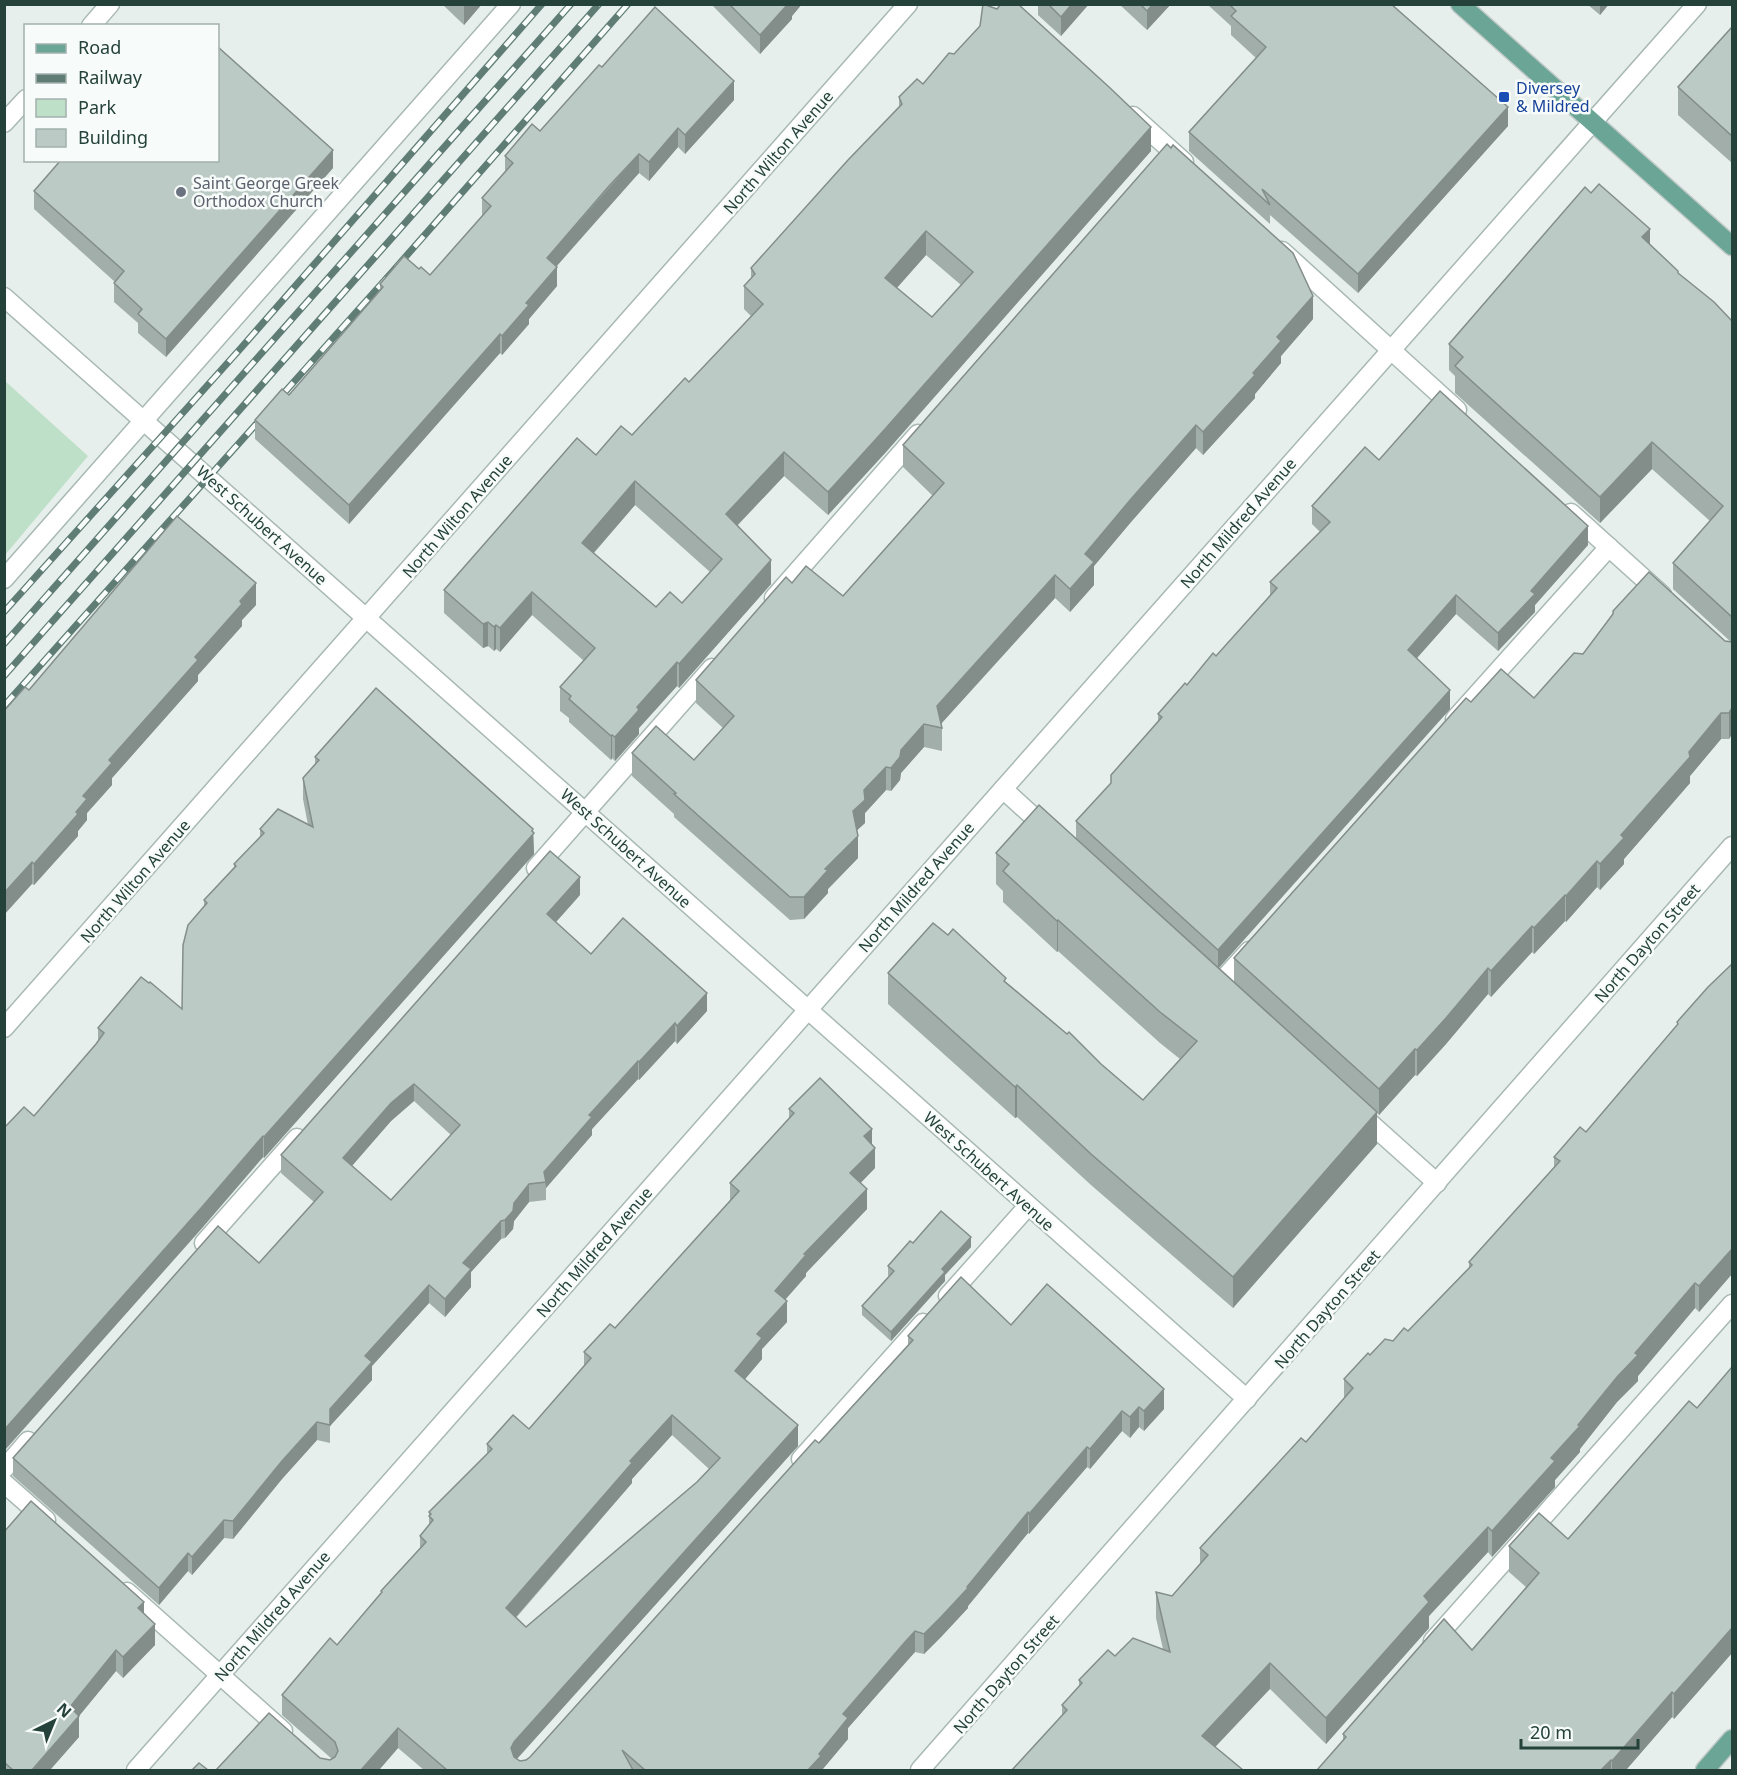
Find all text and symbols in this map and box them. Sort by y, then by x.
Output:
legend [24,24,219,162]
text: Road [78,35,121,59]
text: Railway [78,65,143,89]
place label: Diversey & Mildred [1516,77,1590,117]
street label: North Wilton Avenue [718,86,838,218]
marker: Diversey & Mildred [1497,90,1511,104]
text: Park [78,95,116,119]
text: Building [78,125,148,149]
place label: Saint George Greek Orthodox Church [193,172,340,212]
marker: Saint George Greek Orthodox Church [174,185,188,199]
street label: North Wilton Avenue [397,450,517,582]
street label: North Mildred Avenue [1175,453,1301,593]
street label: West Schubert Avenue [192,460,332,590]
street label: West Schubert Avenue [556,783,696,913]
street label: North Wilton Avenue [75,815,195,947]
street label: North Mildred Avenue [853,817,979,957]
street label: North Dayton Street [1589,879,1705,1007]
street label: West Schubert Avenue [919,1106,1059,1236]
street label: North Mildred Avenue [531,1182,657,1322]
street label: North Dayton Street [1269,1245,1385,1373]
street label: North Mildred Avenue [209,1546,335,1686]
street label: North Dayton Street [948,1610,1064,1738]
north arrow [24,1691,84,1751]
text: N [52,1698,76,1723]
scale bar [1521,1712,1638,1750]
text: 20 m [1530,1720,1572,1744]

